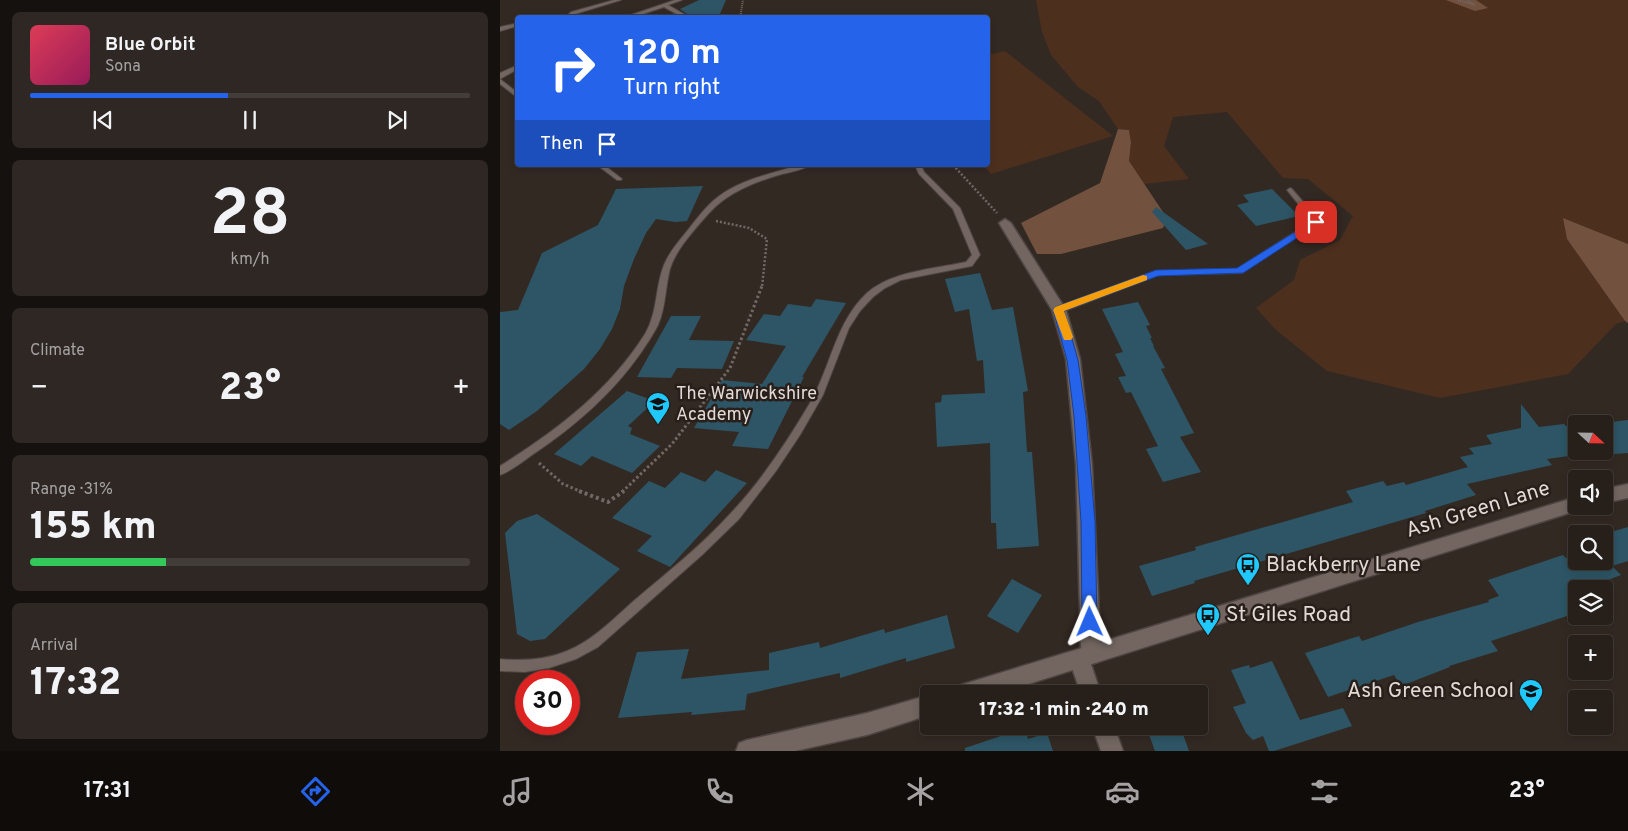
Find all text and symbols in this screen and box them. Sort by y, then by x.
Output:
text: 120 m [623,32,721,76]
text: Blue Orbit [105,33,195,57]
icon: right [540,35,605,100]
text: Sona [105,57,141,77]
text: Turn right [623,75,720,102]
icon: previous [89,106,117,134]
icon: pause [236,106,264,134]
icon: next [383,106,411,134]
icon: arrive [593,130,621,158]
text: Then [540,132,583,156]
text: 28 [210,176,290,258]
pin [1295,201,1337,243]
icon: arrive [1302,208,1330,236]
text: km/h [231,250,269,270]
text: Climate [30,341,85,361]
text: 23° [219,365,281,414]
text: − [30,371,48,407]
text: + [452,371,470,407]
place label: The Warwickshire Academy [676,383,817,427]
school or university icon: The Warwickshire Academy [645,391,671,425]
north arrow [1568,415,1612,460]
map controls [1568,415,1613,735]
button: sound [1568,470,1613,515]
street label: Ash Green Lane [1403,475,1553,545]
text: Range · 31% [30,480,113,500]
text: 155 km [30,504,157,553]
button: search [1568,525,1613,570]
bus stop icon: Blackberry Lane [1235,552,1261,586]
place label: Blackberry Lane [1266,552,1421,579]
button: layers [1568,580,1613,625]
position arrow [1063,595,1115,647]
bus stop icon: St Giles Road [1195,602,1221,636]
place label: St Giles Road [1226,602,1351,629]
button: + [1568,635,1613,680]
text: Arrival [30,636,78,656]
text: 17:32 [30,660,121,709]
speed limit sign: 30 [515,670,580,735]
place label: Ash Green School [1347,678,1514,705]
school or university icon: Ash Green School [1518,678,1544,712]
button: − [1568,690,1613,735]
text: 17:32 · 1 min · 240 m [979,698,1149,722]
icon: directions [298,774,333,809]
icon: music [500,774,535,809]
icon: phone [702,774,737,809]
icon: climate [903,774,938,809]
icon: car [1105,774,1140,809]
icon: filters [1307,774,1342,809]
text: 17:31 [83,778,131,805]
text: 23° [1509,778,1545,805]

